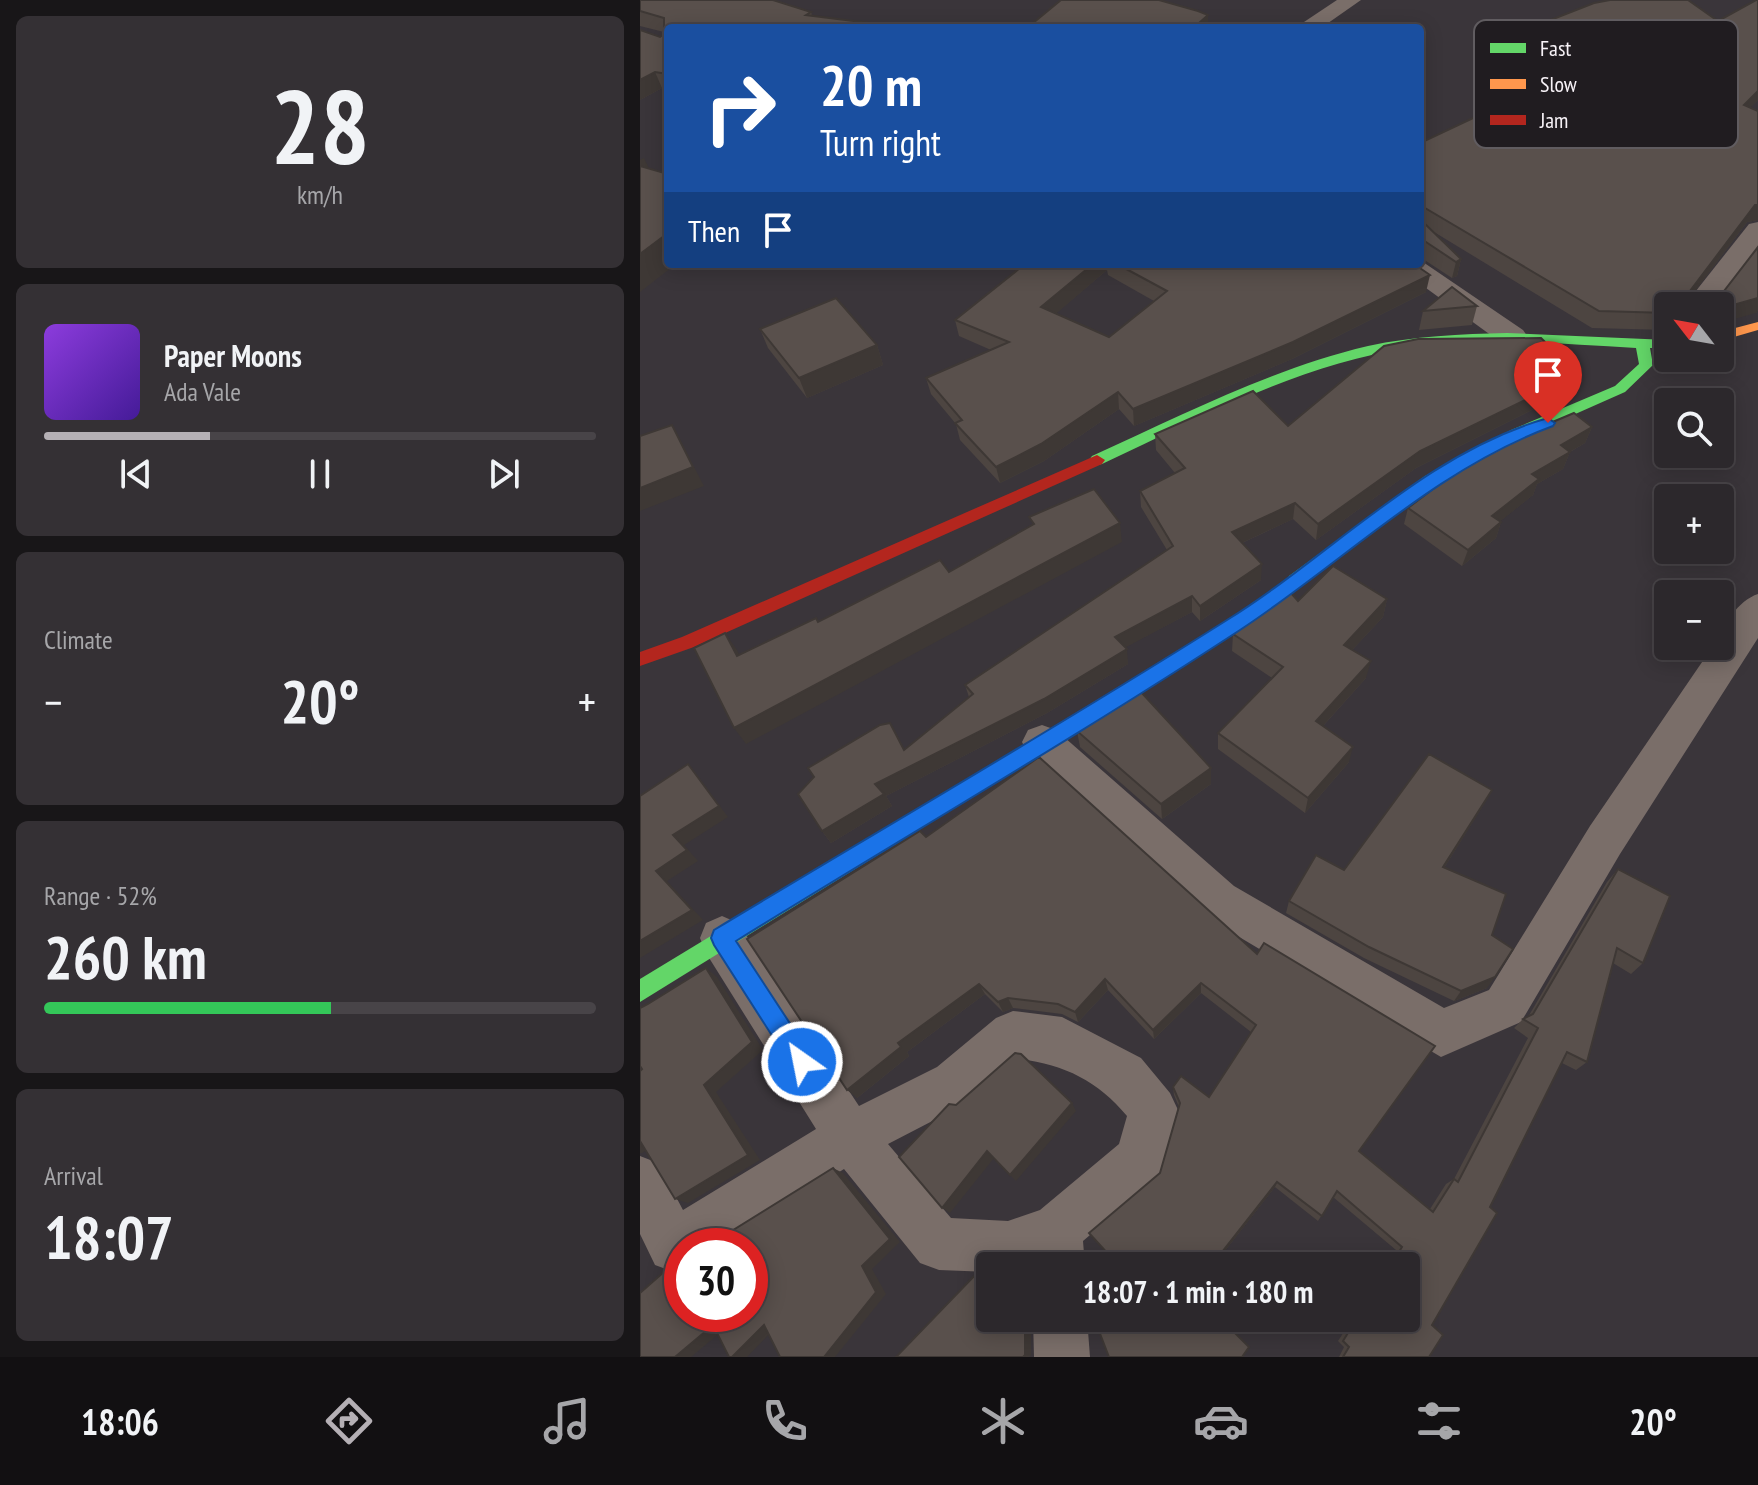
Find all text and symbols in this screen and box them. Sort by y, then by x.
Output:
legend [1474,20,1738,148]
text: Fast [1540,34,1571,62]
text: 20 m [820,49,922,121]
icon: right [688,56,792,160]
text: 28 [270,58,370,193]
text: Slow [1540,70,1577,98]
text: Jam [1539,106,1568,134]
text: Turn right [820,119,941,166]
text: km/h [297,178,343,211]
icon: arrive [756,208,800,252]
text: Then [688,211,740,250]
north arrow [1654,292,1734,372]
map controls [1654,292,1734,660]
text: Paper Moons [164,336,302,375]
pin [1514,341,1582,423]
icon: arrive [1526,353,1570,397]
text: Ada Vale [164,375,241,408]
button: search [1654,388,1734,468]
icon: previous [114,452,158,496]
icon: pause [298,452,342,496]
icon: next [482,452,526,496]
button: + [1654,484,1734,564]
button: − [1654,580,1734,660]
text: Climate [44,623,113,656]
text: 20° [280,662,360,740]
text: − [44,673,62,730]
text: + [578,673,596,730]
text: Range · 52% [44,879,157,912]
text: 260 km [44,918,207,996]
position arrow [760,1020,844,1104]
text: Arrival [44,1159,103,1192]
text: 18:07 [44,1198,174,1276]
speed limit sign: 30 [664,1228,768,1332]
text: 18:07 · 1 min · 180 m [1083,1272,1313,1311]
icon: directions [321,1393,377,1449]
icon: music [539,1393,595,1449]
icon: phone [757,1393,813,1449]
icon: climate [975,1393,1031,1449]
icon: car [1193,1393,1249,1449]
icon: filters [1411,1393,1467,1449]
text: 18:06 [81,1398,159,1445]
text: 20° [1629,1398,1677,1445]

